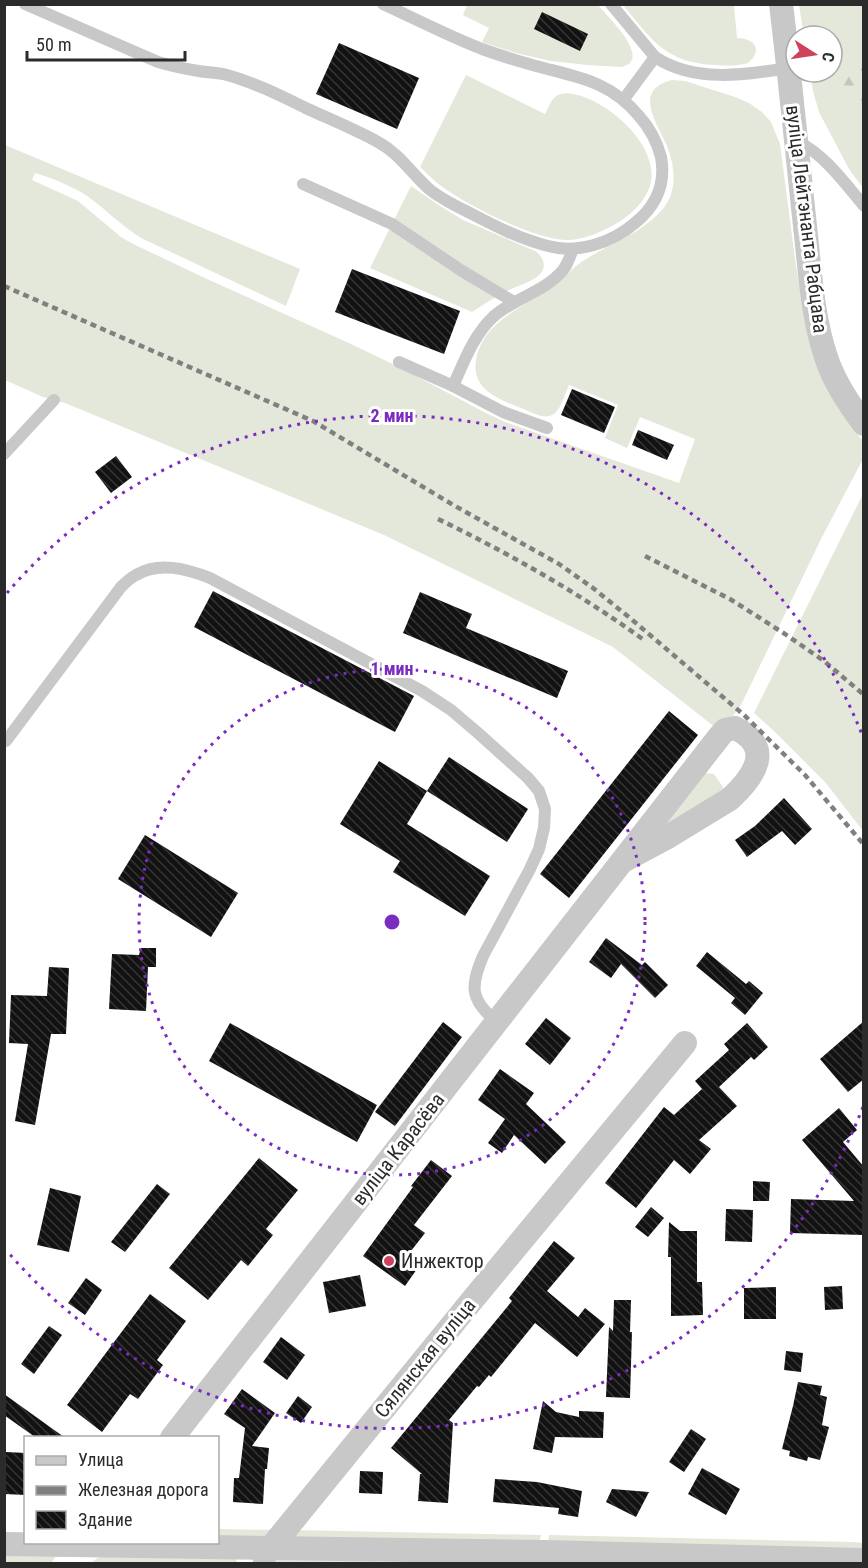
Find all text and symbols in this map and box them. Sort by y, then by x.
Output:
scale bar [27,24,184,62]
north arrow [784,24,844,84]
text: 50 m [36,34,71,55]
text: С [818,51,838,63]
street label: вуліца Лейтэнанта Рабцава [781,104,833,334]
text: 2 мин [370,405,414,426]
text: 1 мин [370,658,414,679]
centre of rings [382,912,402,932]
street label: вуліца Карасёва [347,1088,449,1210]
place label: Инжектор [401,1249,484,1273]
marker: Инжектор [382,1254,396,1268]
street label: Сялянская вуліца [370,1294,480,1422]
legend [24,1436,219,1544]
text: Улица [78,1449,124,1470]
text: Железная дорога [78,1479,209,1500]
text: Здание [78,1509,132,1530]

